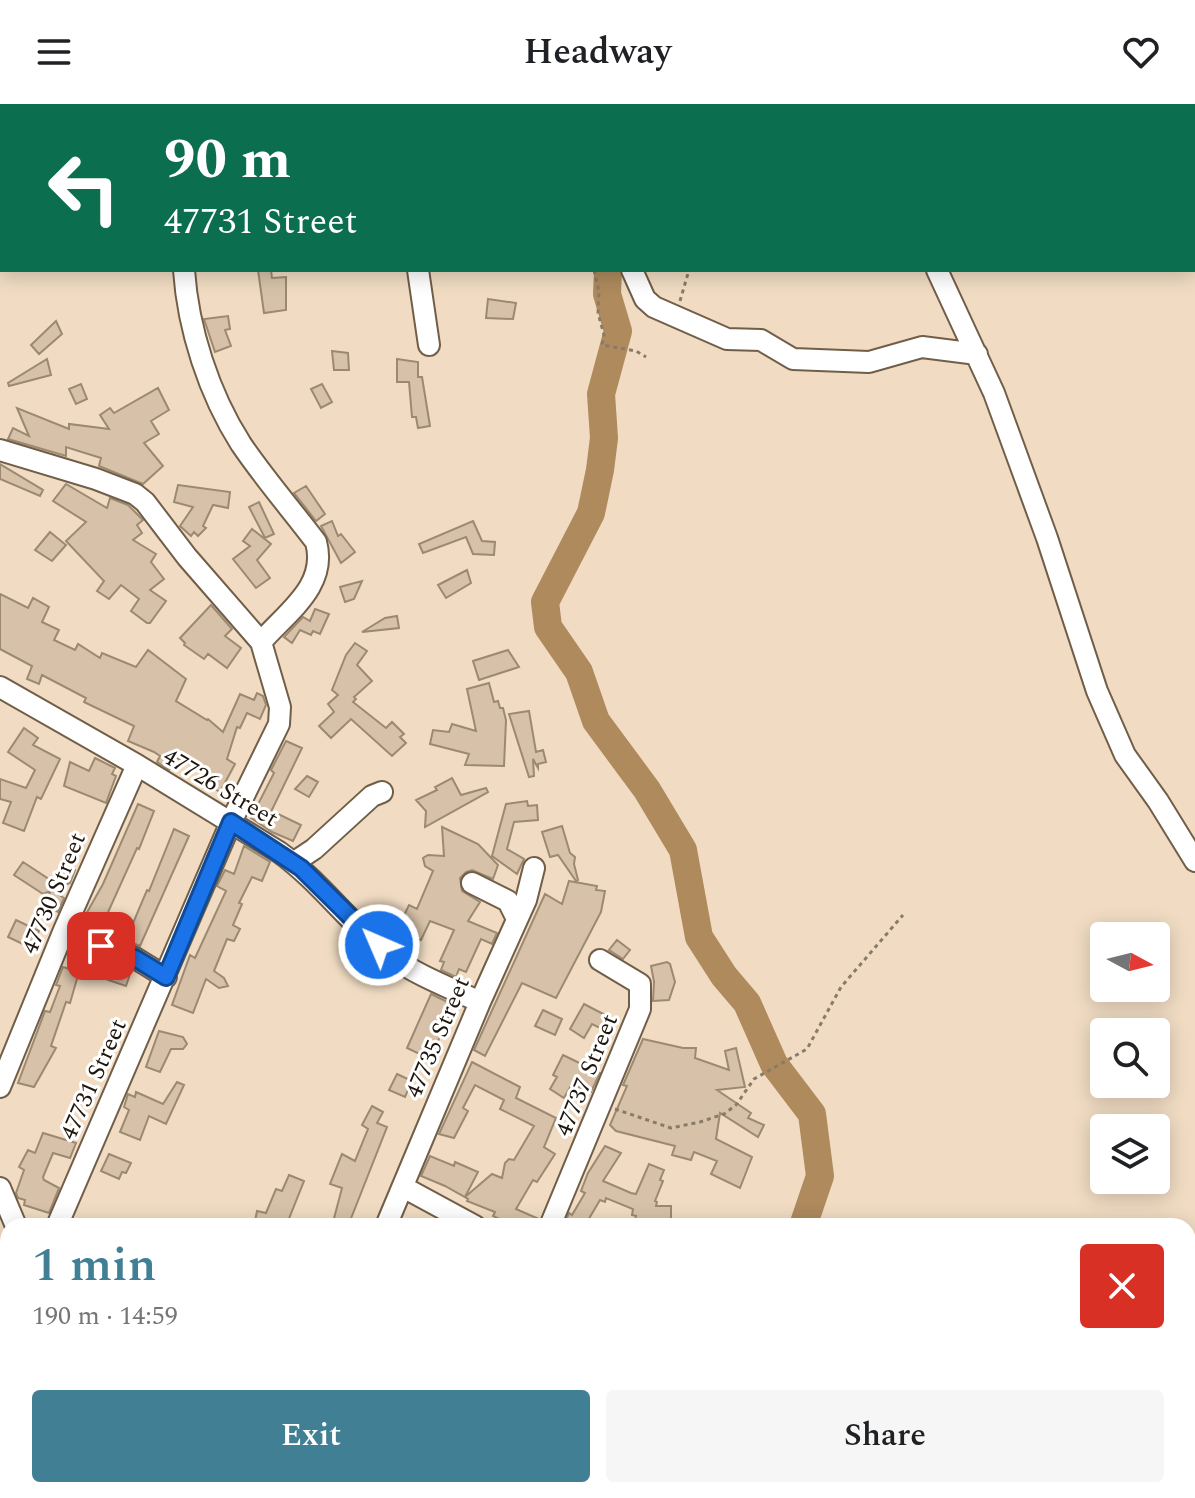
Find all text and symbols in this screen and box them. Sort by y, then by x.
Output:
text: Headway [523,25,672,80]
icon: menu [32,30,76,74]
icon: heart [1119,30,1163,74]
text: 90 m [164,118,291,203]
icon: left [32,136,136,240]
text: 47731 Street [164,195,357,250]
street label: 47726 Street [156,739,285,837]
street label: 47730 Street [12,827,96,960]
position arrow [337,903,421,987]
pin [67,912,135,980]
north arrow [1090,922,1170,1002]
map controls [1090,922,1170,1194]
icon: arrive [79,924,123,968]
street label: 47735 Street [396,971,480,1104]
street label: 47737 Street [546,1009,628,1142]
street label: 47731 Street [51,1013,137,1146]
button: search [1090,1018,1170,1098]
button: layers [1090,1114,1170,1194]
text: 1 min [32,1229,157,1302]
button: close [1080,1244,1164,1328]
text: 190 m · 14:59 [32,1296,178,1336]
button: Exit [32,1390,590,1482]
button: Share [606,1390,1164,1482]

